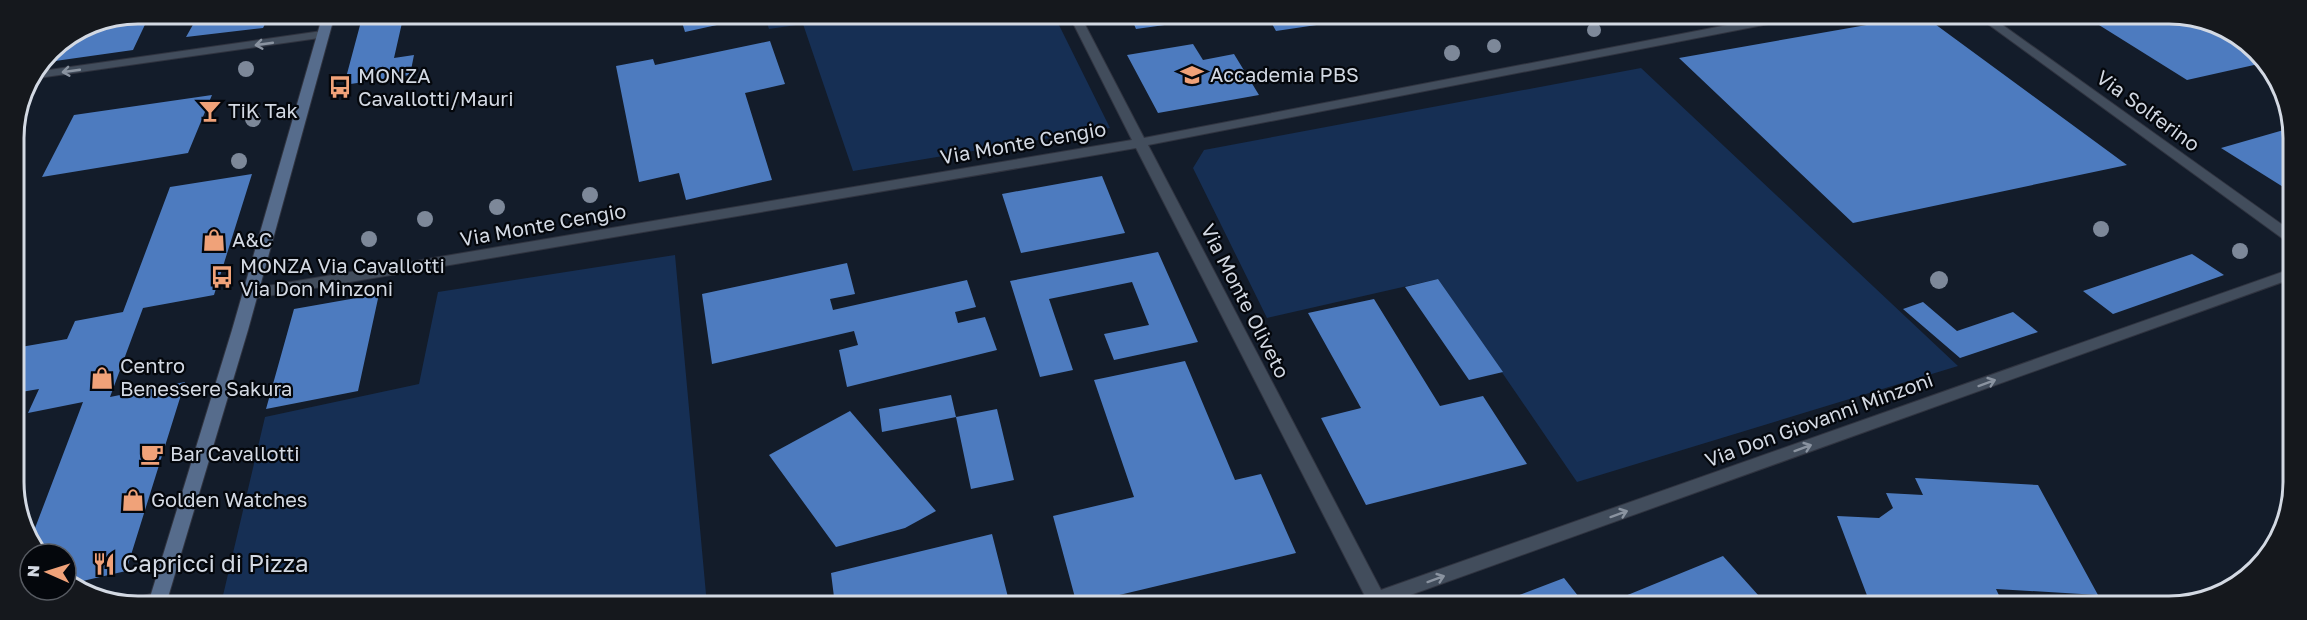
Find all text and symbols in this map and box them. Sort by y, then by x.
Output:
one-way arrow [255,38,274,49]
school or university icon: Accademia PBS [1179,62,1205,88]
place label: Accademia PBS [1210,62,1359,86]
place label: MONZA Cavallotti/Mauri [358,63,514,110]
one-way arrow [61,65,81,76]
street label: Via Solferino [2092,65,2205,156]
bus stop icon: MONZA Cavallotti/Mauri [327,74,353,100]
bar icon: TiK Tak [197,98,223,124]
place label: TiK Tak [228,98,298,122]
street label: Via Monte Cengio [938,116,1108,168]
street label: Via Monte Cengio [458,198,628,250]
street label: Via Monte Oliveto [1197,219,1295,382]
shop icon: A&C [201,227,227,253]
place label: A&C [232,227,272,251]
place label: MONZA Via Cavallotti Via Don Minzoni [240,253,445,300]
bus stop icon: MONZA Via Cavallotti Via Don Minzoni [209,264,235,290]
place label: Centro Benessere Sakura [120,353,292,400]
shop icon: Centro Benessere Sakura [89,365,115,391]
street label: Via Don Giovanni Minzoni [1701,367,1936,472]
one-way arrow [1977,376,1996,387]
cafe icon: Bar Cavallotti [139,441,165,467]
place label: Bar Cavallotti [170,441,300,465]
one-way arrow [1793,442,1812,453]
shop icon: Golden Watches [120,487,146,513]
place label: Golden Watches [151,487,307,511]
one-way arrow [1609,507,1628,518]
north arrow [18,542,78,602]
place label: Capricci di Pizza [122,548,309,577]
restaurant icon: Capricci di Pizza [91,551,117,577]
text: N [23,565,43,578]
one-way arrow [1426,573,1445,584]

